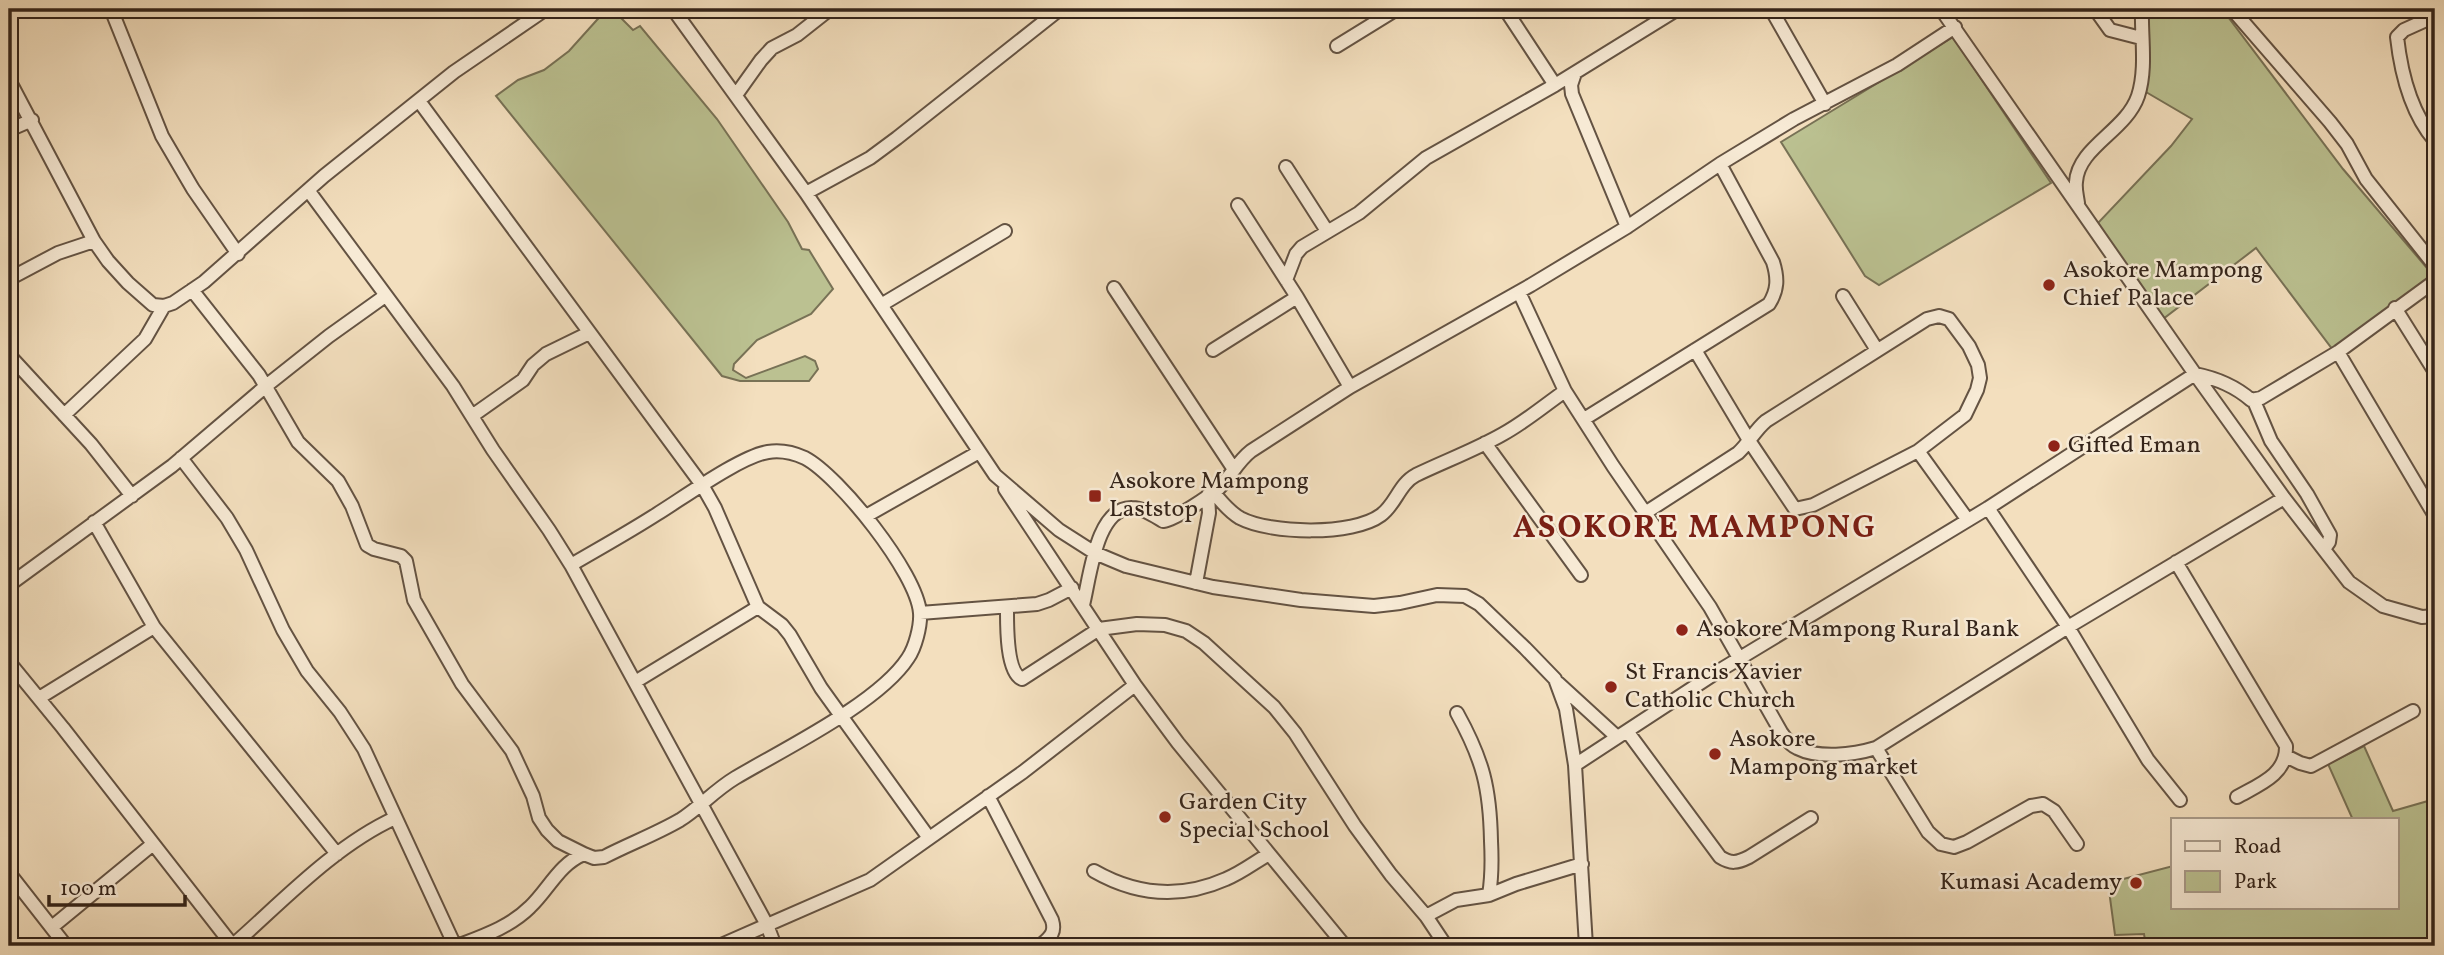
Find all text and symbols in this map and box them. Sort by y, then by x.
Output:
place label: Asokore Mampong Chief Palace [2063,254,2263,316]
marker: Asokore Mampong Chief Palace [2041,277,2057,293]
place label: Gifted Eman [2068,429,2201,463]
marker: Gifted Eman [2046,438,2062,454]
place label: Asokore Mampong Laststop [1109,465,1309,527]
marker: Asokore Mampong Laststop [1087,488,1103,504]
district label: ASOKORE MAMPONG [1513,507,1877,551]
place label: Asokore Mampong Rural Bank [1696,613,2019,647]
marker: Asokore Mampong Rural Bank [1674,622,1690,638]
place label: St Francis Xavier Catholic Church [1625,656,1802,718]
marker: St Francis Xavier Catholic Church [1603,679,1619,695]
place label: Asokore Mampong market [1729,723,1918,785]
marker: Asokore Mampong market [1707,746,1723,762]
place label: Garden City Special School [1179,786,1329,848]
marker: Garden City Special School [1157,809,1173,825]
legend [2171,818,2398,909]
text: Road [2234,833,2281,862]
scale bar [49,864,186,908]
place label: Kumasi Academy [1939,866,2122,900]
text: Park [2234,868,2277,897]
text: 100 m [60,875,117,904]
marker: Kumasi Academy [2128,875,2144,891]

